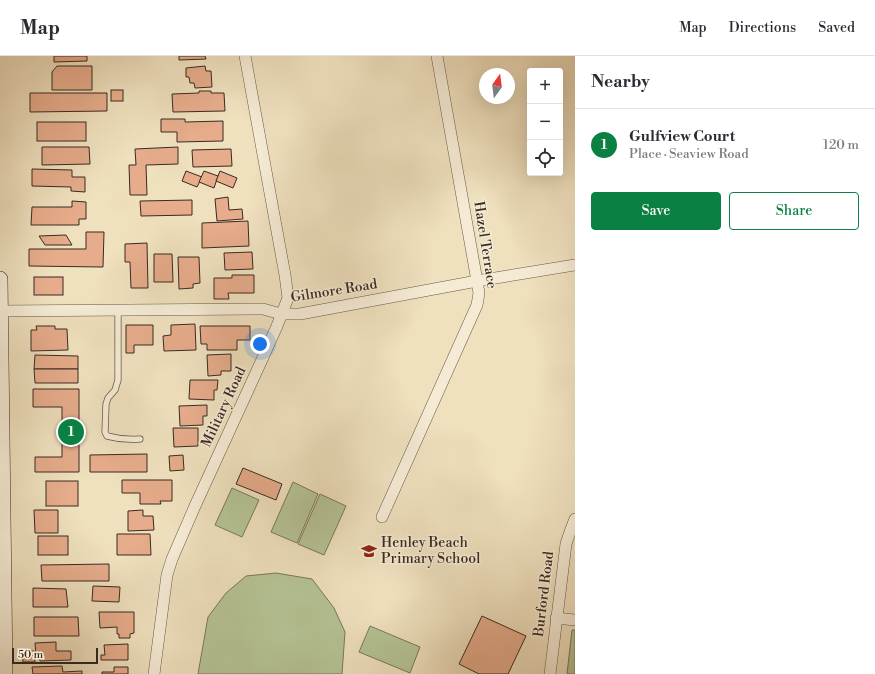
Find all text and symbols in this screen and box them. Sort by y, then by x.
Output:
text: Map [20,16,60,40]
text: Map [679,19,707,37]
text: Directions [729,19,796,37]
text: Saved [818,19,855,37]
north arrow [479,68,515,104]
map controls [527,68,563,176]
button: + [527,68,563,104]
text: Nearby [591,71,650,93]
button: − [527,104,563,140]
text: Gulfview Court [629,127,735,146]
text: 1 [601,137,607,153]
text: 120 m [823,137,859,153]
button: locate [527,140,563,176]
text: Place · Seaview Road [629,146,749,162]
button: Save [591,192,721,230]
button: Share [729,192,859,230]
street label: Hazel Terrace [469,200,501,290]
street label: Gilmore Road [289,275,379,307]
your location [250,334,270,354]
street label: Military Road [198,364,250,450]
pin: 1 [58,417,84,447]
place label: Henley Beach Primary School [381,534,480,568]
school or university icon: Henley Beach Primary School [360,542,378,560]
street label: Burford Road [530,550,558,639]
scale bar [12,646,98,665]
text: 50 m [18,648,43,662]

